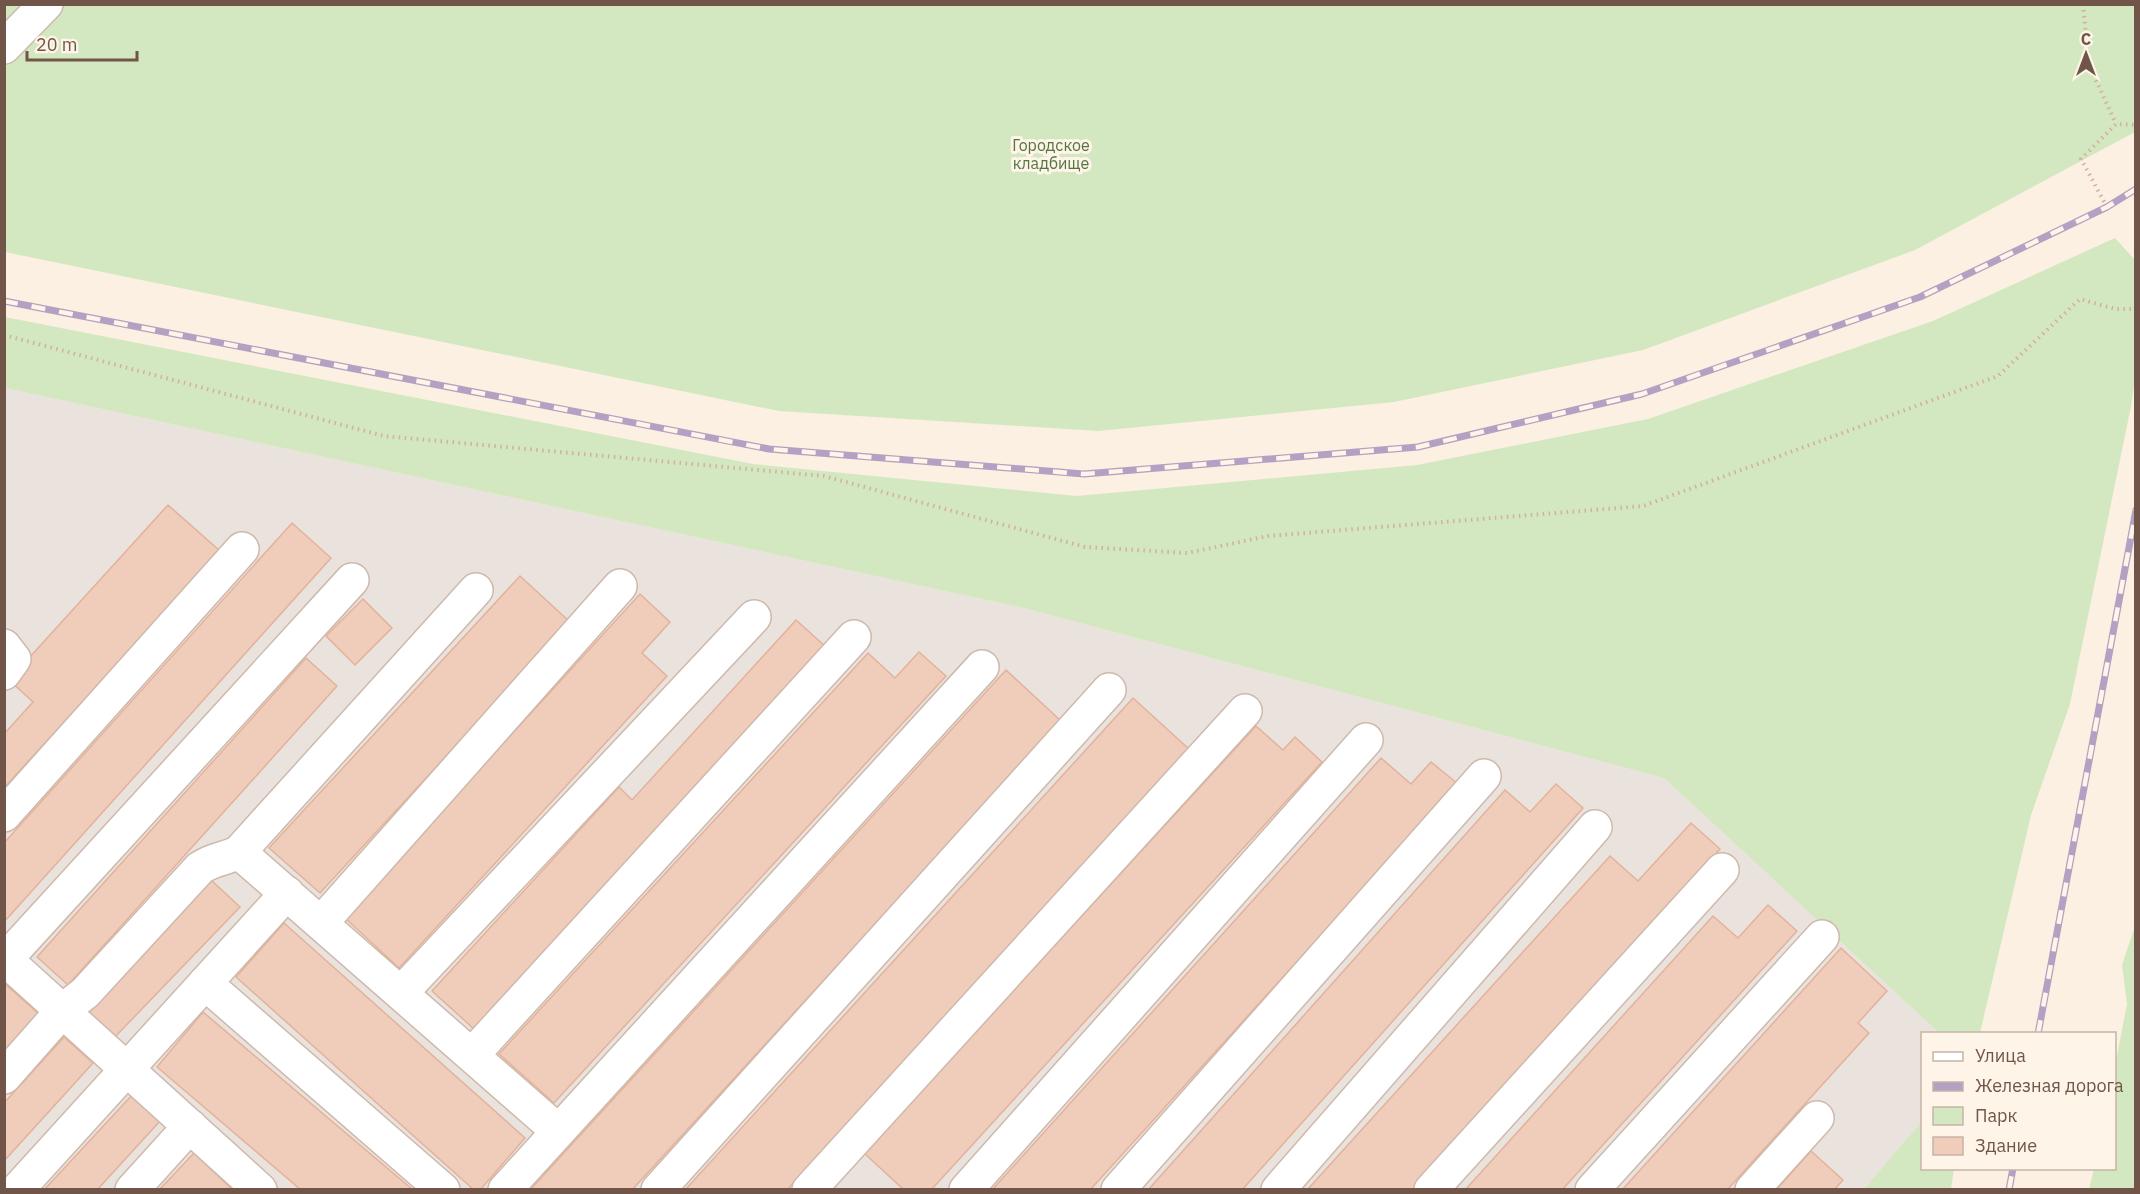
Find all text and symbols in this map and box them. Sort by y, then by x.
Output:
scale bar [27,24,136,62]
north arrow [2056,24,2116,84]
text: С [2081,29,2091,49]
text: 20 m [36,33,78,56]
park label: Городское кладбище [1012,135,1090,173]
legend [1921,1032,2116,1170]
text: Улица [1975,1044,2026,1067]
text: Железная дорога [1975,1074,2124,1097]
text: Парк [1975,1104,2018,1127]
text: Здание [1975,1134,2037,1157]

